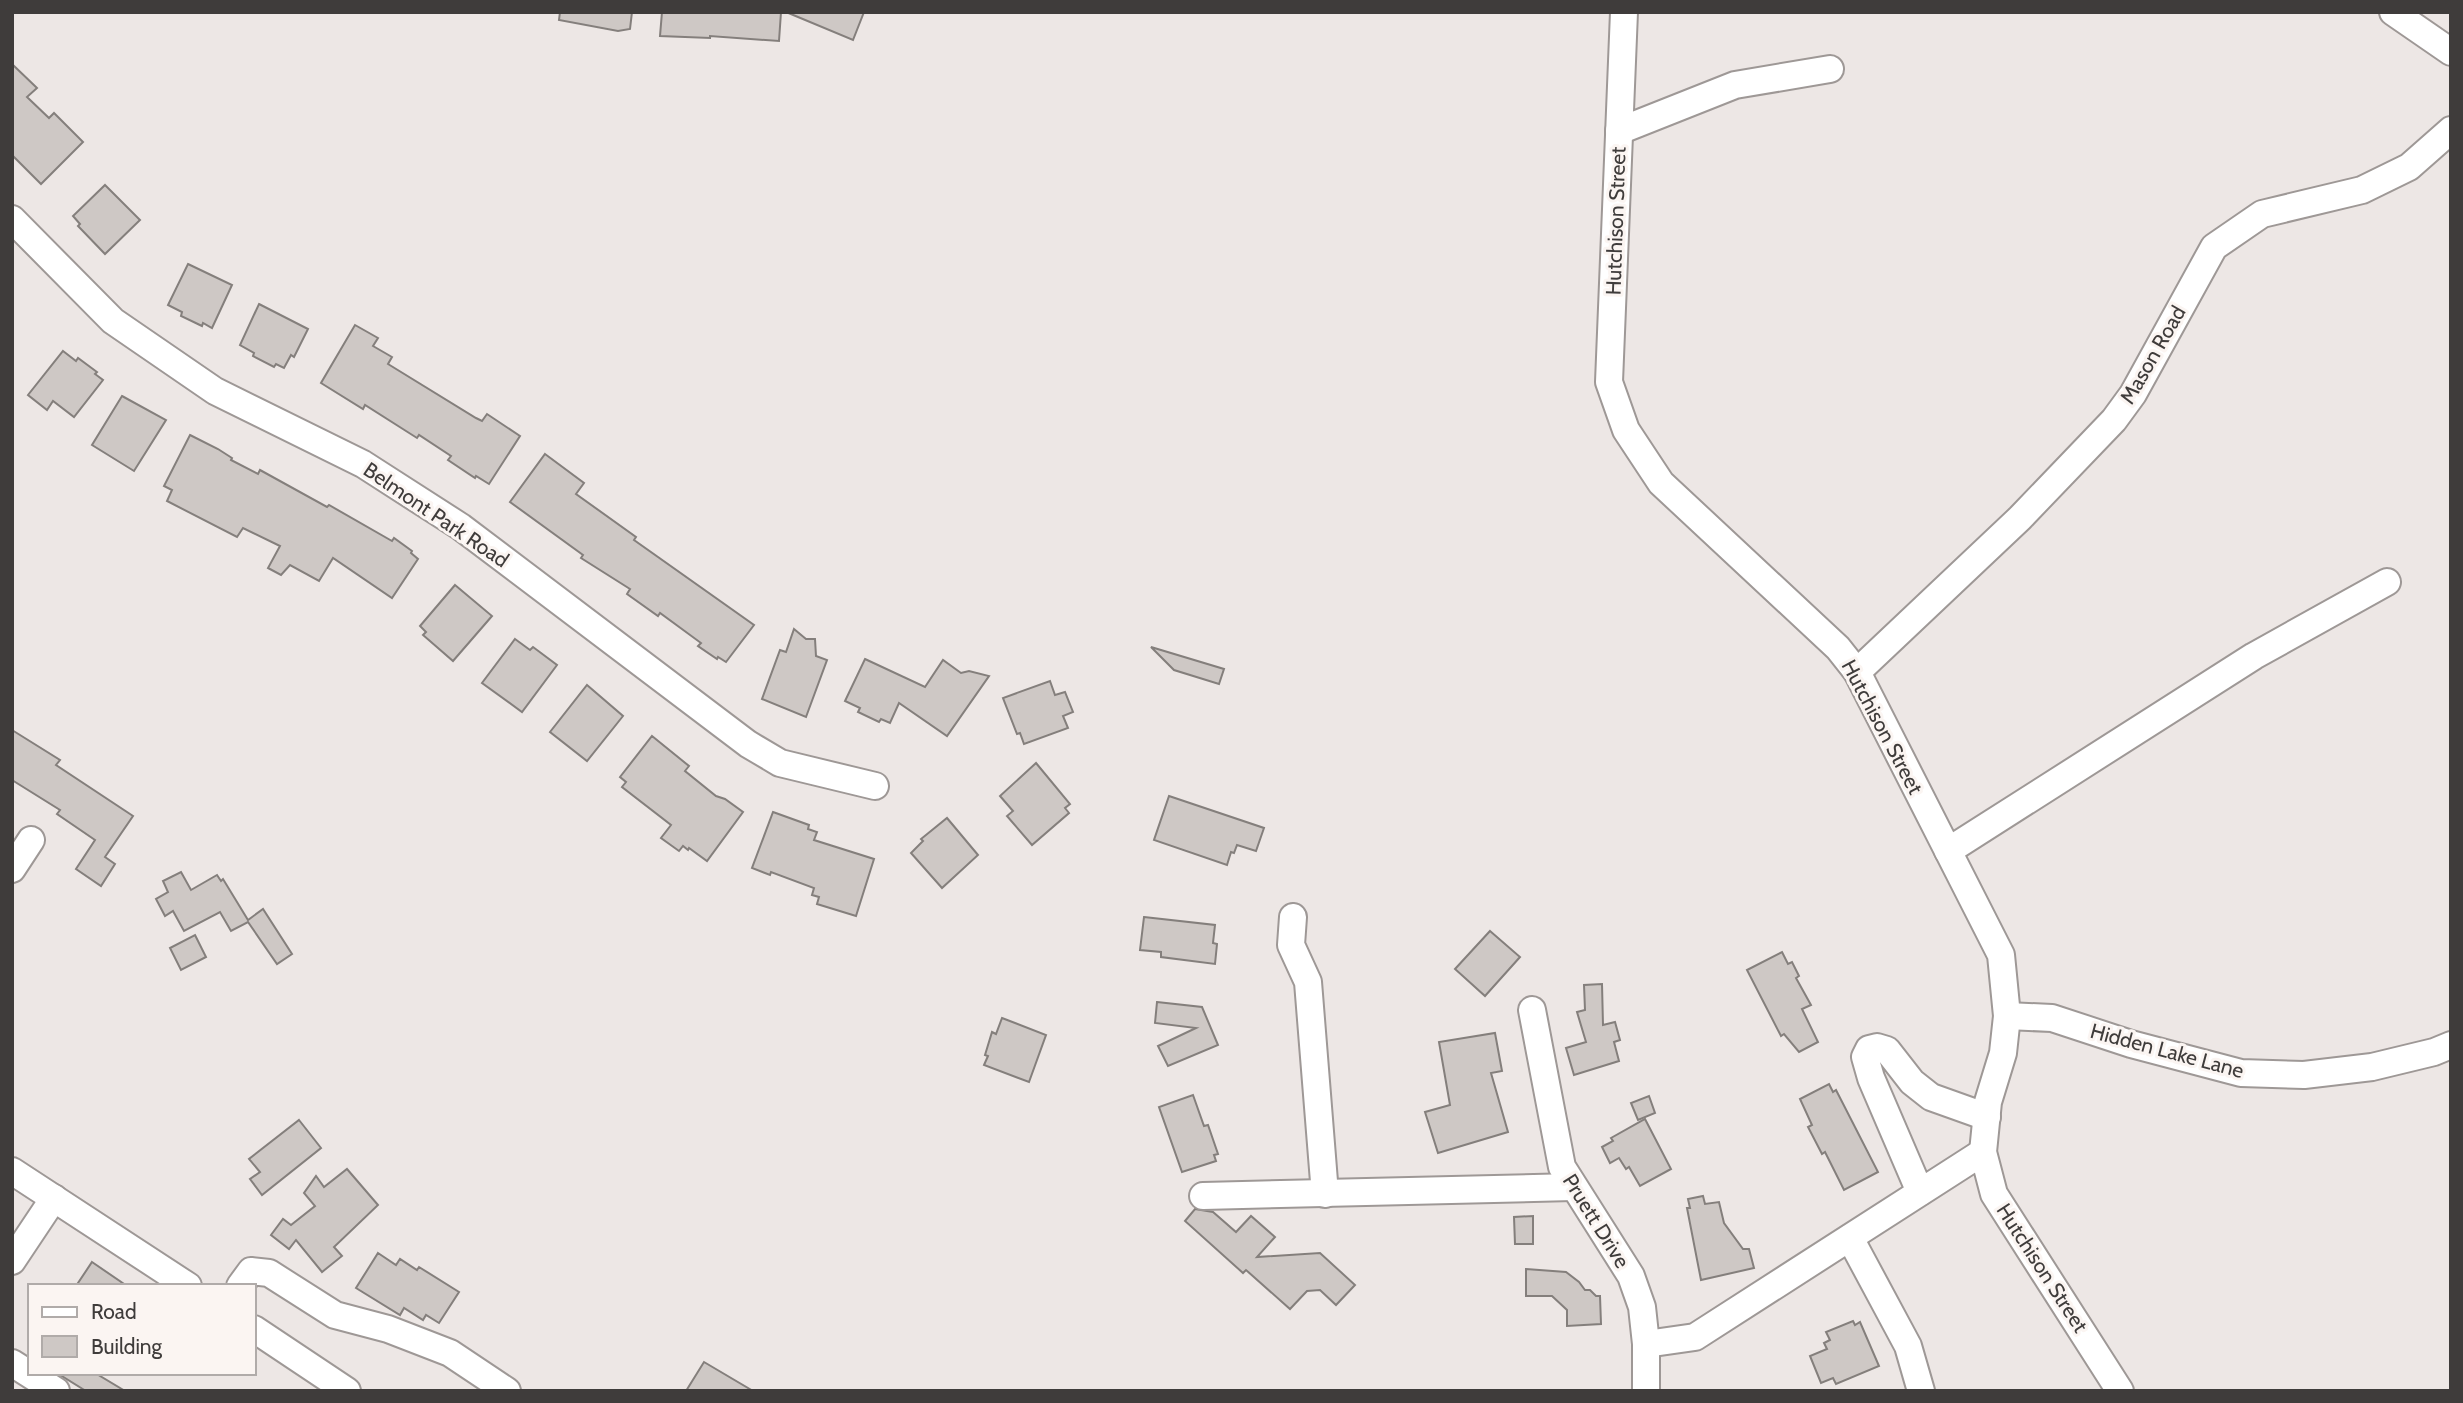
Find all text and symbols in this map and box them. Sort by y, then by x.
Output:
street label: Hutchison Street [1600,146,1631,296]
street label: Mason Road [2114,301,2191,408]
street label: Belmont Park Road [359,457,514,572]
street label: Hutchison Street [1837,655,1928,798]
street label: Hidden Lake Lane [2088,1018,2247,1083]
street label: Pruett Drive [1558,1169,1635,1273]
street label: Hutchison Street [1991,1199,2093,1337]
legend [28,1284,256,1375]
text: Road [91,1299,137,1324]
text: Building [91,1334,163,1359]

